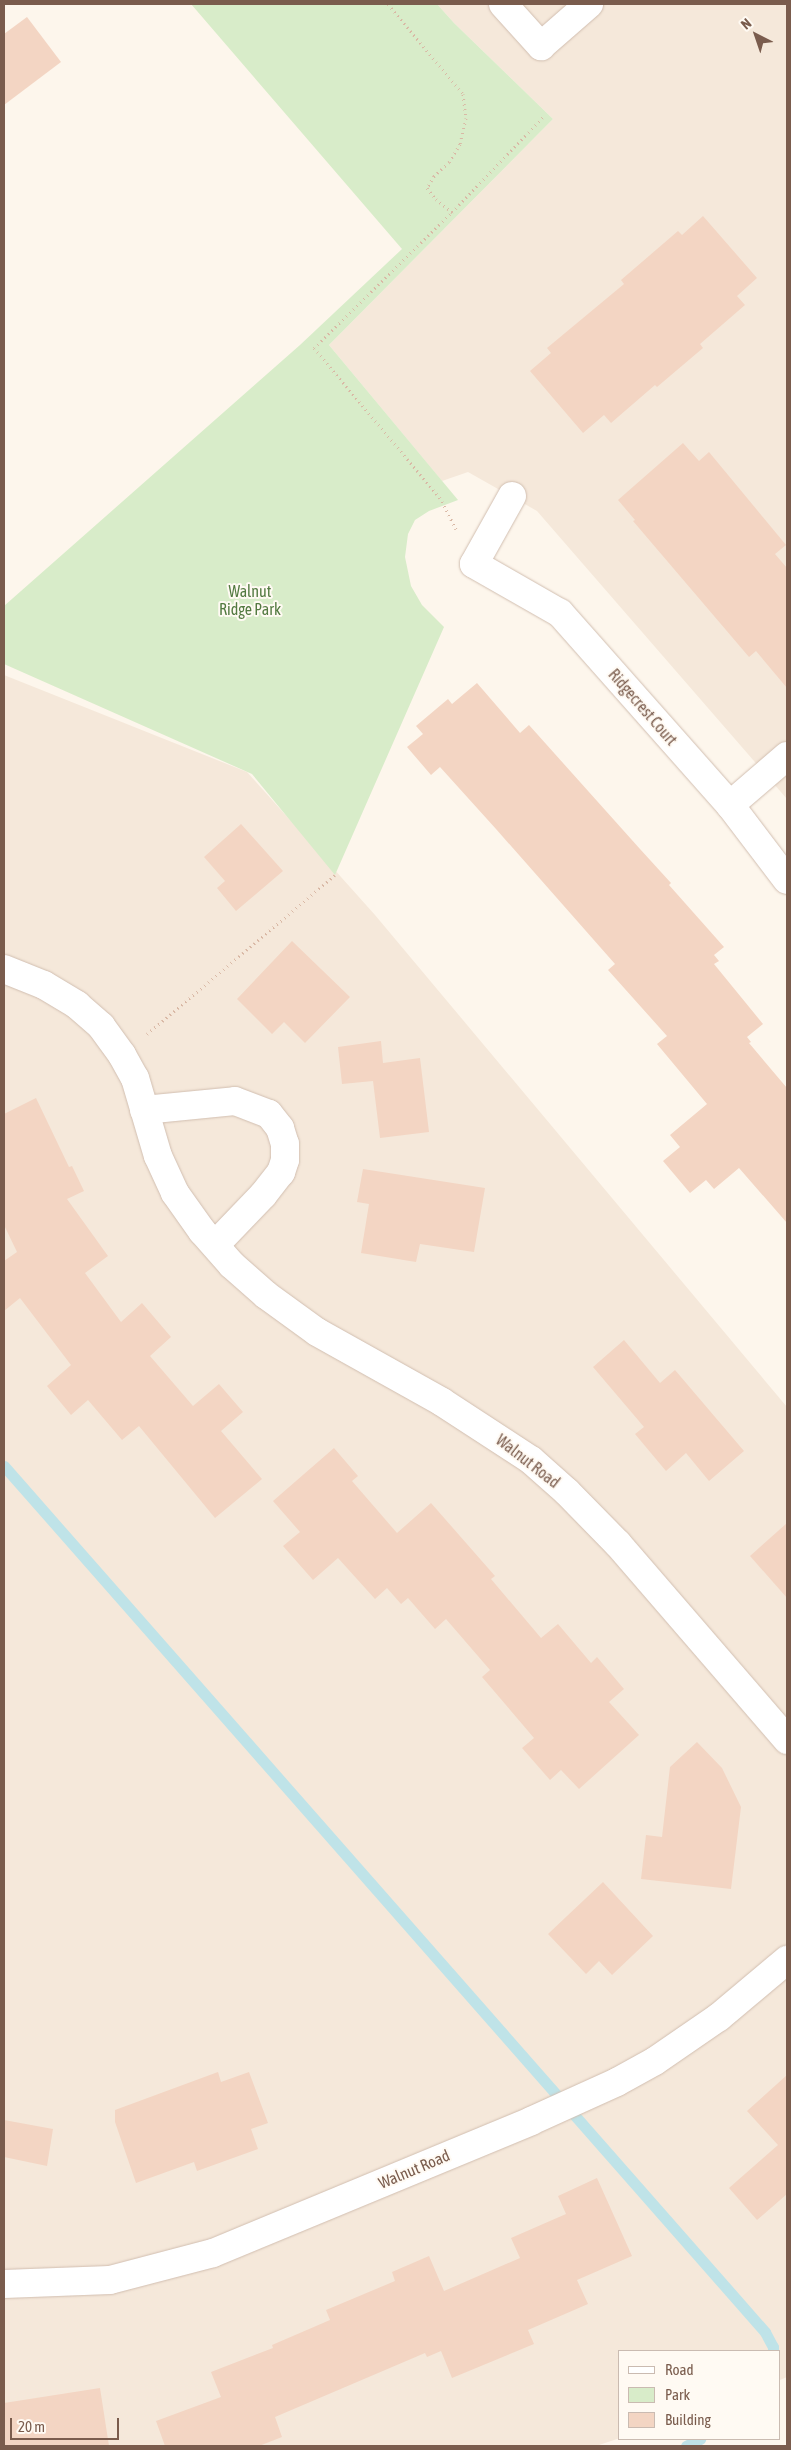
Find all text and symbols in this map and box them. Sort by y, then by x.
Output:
north arrow [731,10,781,60]
text: N [738,15,755,32]
park label: Walnut Ridge Park [219,581,281,619]
street label: Ridgecrest Court [605,665,681,749]
street label: Walnut Road [492,1430,564,1492]
street label: Walnut Road [375,2145,453,2193]
legend [618,2350,781,2440]
text: Road [665,2361,694,2378]
text: Park [665,2386,690,2403]
scale bar [12,2408,121,2440]
text: Building [665,2411,711,2428]
text: 20 m [18,2418,45,2435]

